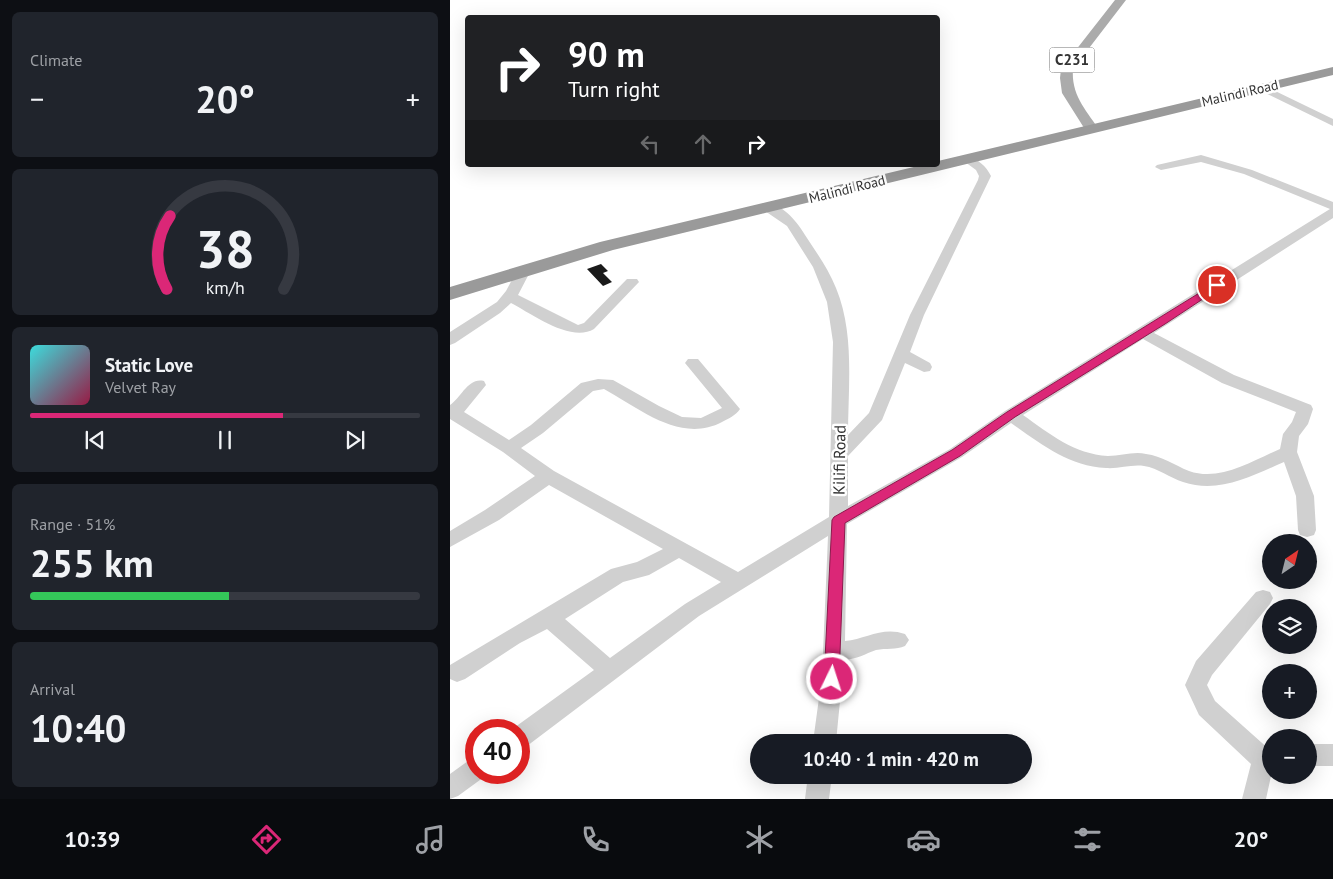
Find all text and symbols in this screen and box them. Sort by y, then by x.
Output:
text: 90 m [568,31,645,77]
icon: right [485,35,550,100]
road number: C231 [1050,48,1094,72]
text: Climate [30,50,82,70]
text: 20° [195,74,255,123]
text: Turn right [568,75,660,103]
street label: Malindi Road [1200,75,1280,111]
text: − [30,80,44,117]
text: + [406,80,420,117]
icon: left [636,130,664,158]
icon: ahead [689,130,717,158]
icon: right [742,130,770,158]
street label: Malindi Road [807,171,887,207]
text: 38 [196,215,254,282]
pin [1196,264,1238,306]
icon: arrive [1203,271,1231,299]
text: km/h [205,276,245,299]
text: Static Love [105,353,193,377]
text: Velvet Ray [105,377,176,397]
street label: Kilifi Road [828,425,850,495]
icon: previous [81,426,109,454]
icon: pause [211,426,239,454]
icon: next [341,426,369,454]
text: Range · 51% [30,514,115,534]
north arrow [1262,534,1318,589]
map controls [1262,534,1317,784]
text: 255 km [30,538,154,587]
button: layers [1262,599,1317,654]
position arrow [805,652,857,704]
button: + [1262,664,1317,719]
text: Arrival [30,679,75,699]
text: 10:40 [30,703,126,752]
speed limit sign: 40 [465,719,530,784]
button: − [1262,729,1317,784]
text: 10:40 · 1 min · 420 m [803,747,979,771]
icon: directions [249,822,284,857]
icon: music [413,822,448,857]
icon: phone [578,822,613,857]
icon: climate [742,822,777,857]
icon: car [906,822,941,857]
icon: filters [1070,822,1105,857]
text: 10:39 [65,825,120,853]
text: 20° [1234,825,1268,853]

